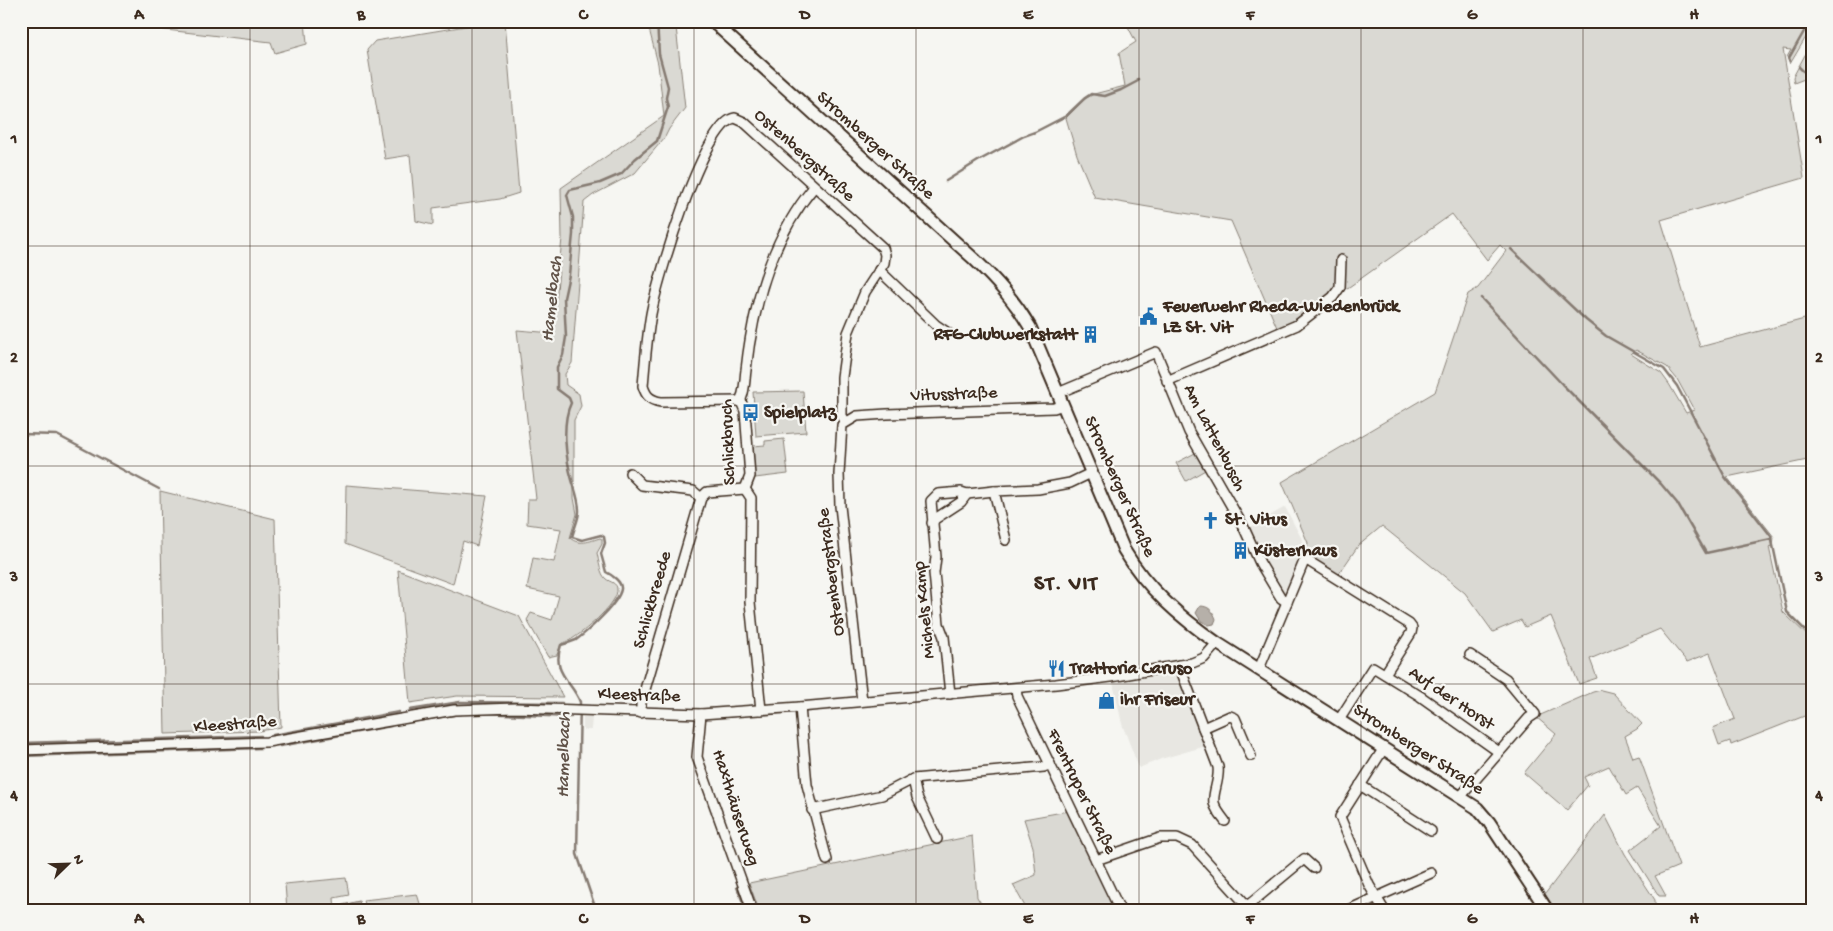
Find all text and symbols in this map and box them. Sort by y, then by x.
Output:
text: A [133,7,145,26]
text: B [356,7,366,26]
text: C [578,7,589,26]
text: D [798,7,811,26]
text: E [1023,7,1034,26]
text: F [1245,7,1256,26]
text: G [1467,7,1478,26]
text: H [1689,7,1699,26]
street label: Stromberger Straße [812,87,939,205]
street label: Ostenbergstraße [749,105,859,207]
text: 1 [10,131,17,150]
text: 1 [1815,131,1822,150]
water label: Hamelbach [537,254,569,343]
place label: Feuerwehr Rheda-Wiedenbrück LZ St. Vit [1162,297,1401,339]
public building icon: Feuerwehr Rheda-Wiedenbrück LZ St. Vit [1139,307,1159,327]
place label: RFG-Clubwerkstatt [932,325,1079,346]
building icon: RFG-Clubwerkstatt [1081,325,1101,345]
text: 2 [10,350,18,369]
text: 2 [1815,350,1823,369]
street label: Am Lattenbusch [1178,381,1250,495]
street label: Vitusstraße [909,383,999,407]
street label: Schlickbruch [717,398,741,485]
bus stop icon: Spielplatz [740,403,760,423]
place label: Spielplatz [764,403,838,424]
street label: Stromberger Straße [1079,413,1160,561]
street label: Ostenbergstraße [814,506,850,637]
church icon: St. Vitus [1201,510,1221,530]
place label: St. Vitus [1225,510,1288,531]
building icon: Küsterhaus [1230,541,1250,561]
place label: Küsterhaus [1253,541,1338,562]
street label: Schlickbreede [629,548,677,651]
street label: Michels Kamp [909,560,941,660]
text: 3 [9,569,18,588]
text: 3 [1814,569,1823,588]
district label: ST. VIT [1034,572,1098,598]
restaurant icon: Trattoria Caruso [1046,659,1066,679]
place label: Trattoria Caruso [1068,659,1193,680]
street label: Auf der Horst [1404,663,1499,736]
street label: Kleestraße [597,684,682,708]
shop icon: ihr Friseur [1096,690,1116,710]
place label: ihr Friseur [1120,690,1197,711]
street label: Stromberger Straße [1349,700,1488,801]
water label: Hamelbach [553,711,577,798]
street label: Kleestraße [193,712,278,738]
street label: Frentruper Straße [1041,725,1121,859]
street label: Haxthäuserweg [706,747,764,869]
text: 4 [9,788,18,807]
text: 4 [1814,788,1823,807]
north arrow [42,838,92,888]
text: N [68,852,87,867]
text: A [133,911,145,930]
text: B [356,911,366,930]
text: C [578,911,589,930]
text: D [798,911,811,930]
text: E [1023,911,1034,930]
text: F [1245,911,1256,930]
text: G [1467,911,1478,930]
text: H [1689,911,1699,930]

